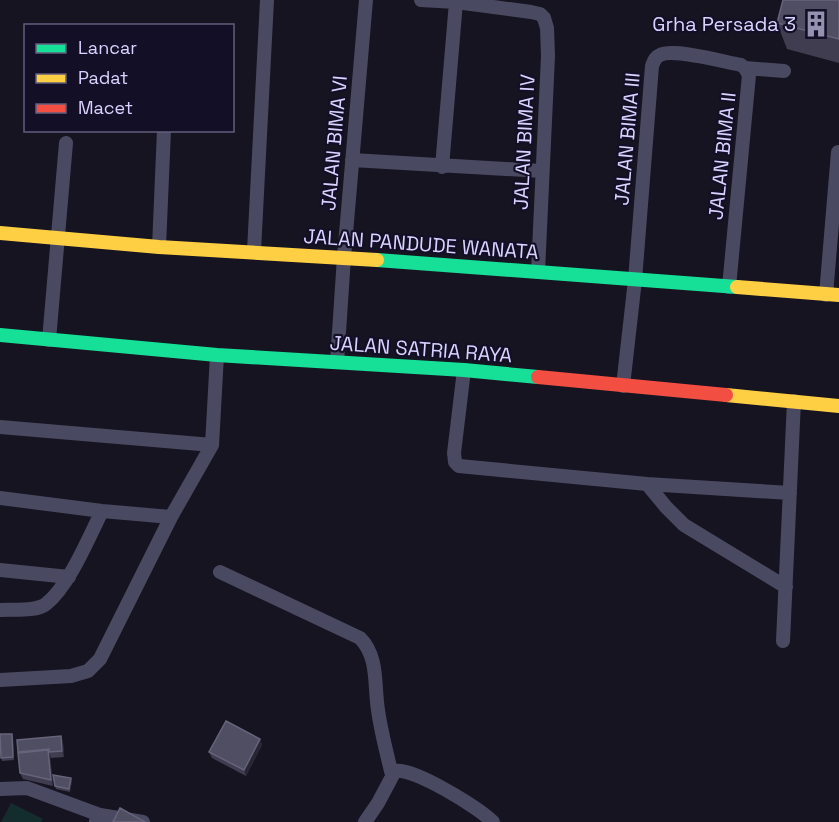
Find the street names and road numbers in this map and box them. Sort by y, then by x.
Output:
street label: JALAN BIMA III [608,71,646,207]
street label: JALAN BIMA IV [507,73,541,211]
street label: JALAN BIMA VI [315,74,353,212]
street label: JALAN BIMA II [702,91,742,221]
street label: JALAN PANDUDE WANATA [303,223,540,265]
street label: JALAN SATRIA RAYA [329,330,513,368]

